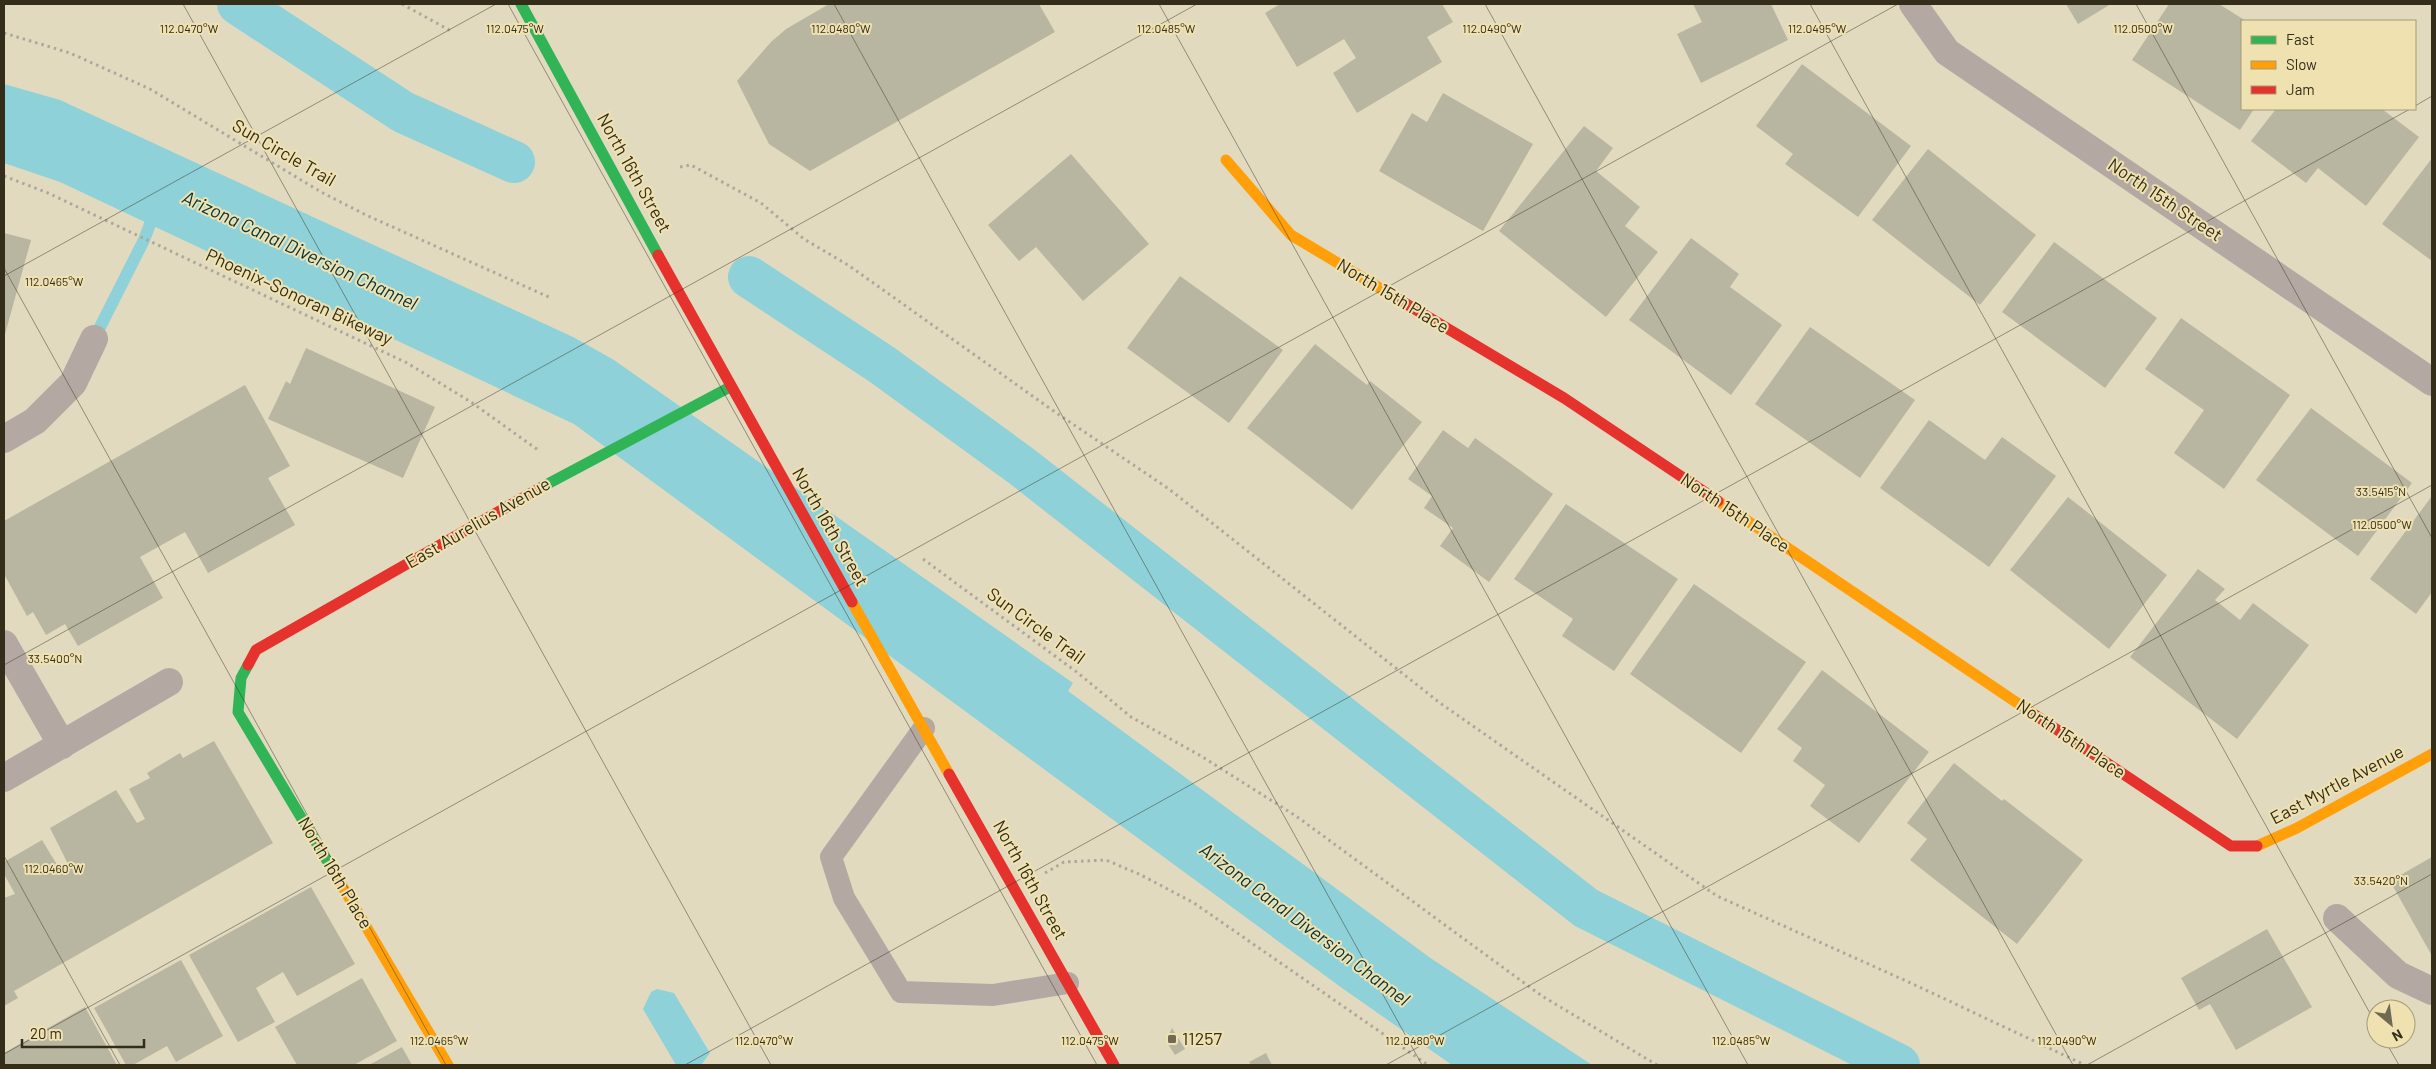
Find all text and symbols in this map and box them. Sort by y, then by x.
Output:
legend [2241,20,2416,110]
text: 112.0470°W [160,21,219,35]
text: 112.0475°W [486,21,544,35]
text: 112.0480°W [811,21,871,35]
text: 112.0485°W [1137,21,1196,35]
text: 112.0490°W [1462,21,1522,35]
text: 112.0495°W [1788,21,1847,35]
text: 112.0500°W [2113,21,2173,35]
text: Fast [2286,30,2314,48]
text: Slow [2286,55,2317,73]
text: Jam [2286,80,2315,98]
street label: North 16th Street [593,109,677,236]
street label: Sun Circle Trail [229,114,340,191]
street label: North 15th Street [2104,153,2227,246]
water label: Arizona Canal Diversion Channel [179,185,422,315]
street label: Phoenix–Sonoran Bikeway [203,243,396,349]
street label: North 15th Place [1333,253,1454,337]
text: 112.0465°W [25,274,84,288]
street label: North 16th Street [788,463,874,590]
street label: North 15th Place [1677,468,1794,557]
street label: East Aurelius Avenue [401,472,554,573]
text: 33.5415°N [2356,484,2406,498]
text: 112.0500°W [2352,517,2412,531]
street label: Sun Circle Trail [983,582,1090,668]
text: 33.5400°N [28,651,82,665]
street label: North 15th Place [2013,694,2130,783]
street label: East Myrtle Avenue [2266,740,2407,829]
street label: North 16th Place [294,812,378,933]
street label: North 16th Street [989,816,1073,943]
water label: Arizona Canal Diversion Channel [1196,837,1415,1011]
text: 112.0460°W [24,861,84,875]
text: 33.5420°N [2354,873,2408,887]
north arrow [2366,999,2416,1049]
scale bar [22,1016,145,1048]
text: 20 m [30,1024,62,1042]
text: N [2389,1026,2406,1045]
place label: 11257 [1182,1027,1223,1049]
text: 112.0465°W [410,1033,469,1047]
text: 112.0470°W [735,1033,794,1047]
text: 112.0475°W [1061,1033,1119,1047]
marker: 11257 [1166,1033,1178,1045]
text: 112.0480°W [1385,1033,1445,1047]
text: 112.0485°W [1712,1033,1771,1047]
text: 112.0490°W [2037,1033,2097,1047]

